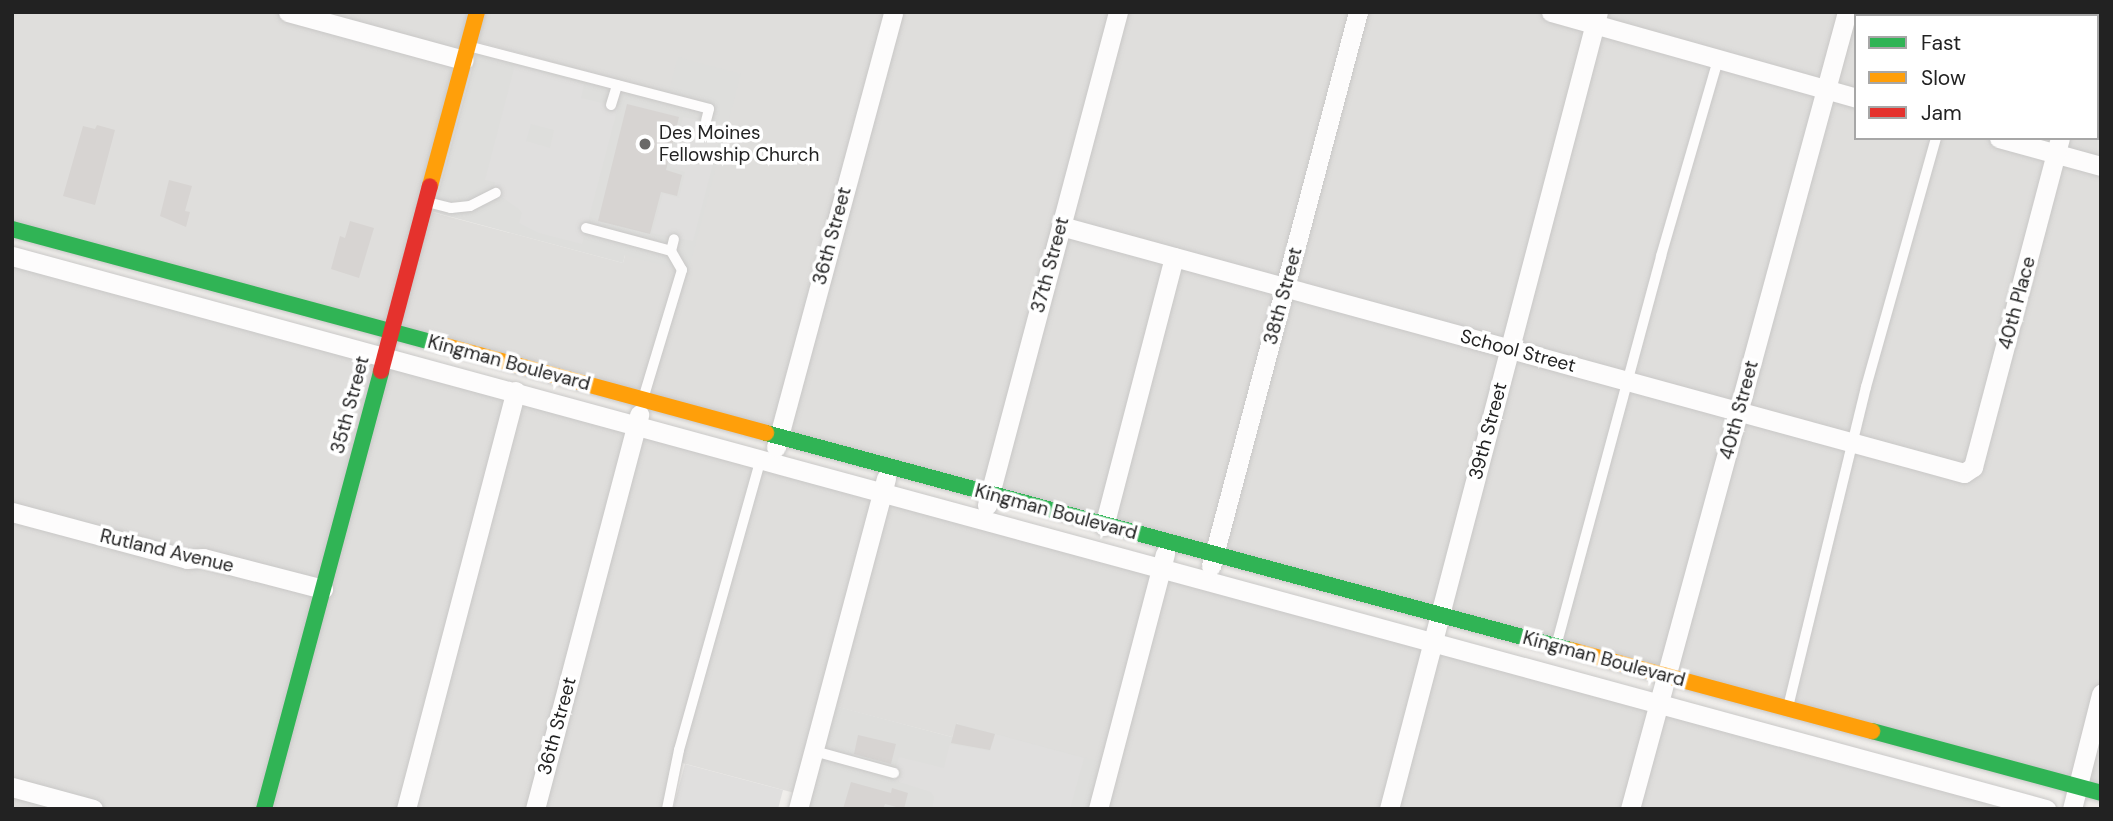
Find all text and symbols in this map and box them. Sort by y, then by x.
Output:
legend [1854,14,2099,140]
text: Fast [1921,29,1961,57]
text: Slow [1921,64,1966,92]
text: Jam [1921,99,1962,127]
place label: Des Moines Fellowship Church [659,122,819,166]
marker: Des Moines Fellowship Church [637,136,653,152]
street label: 36th Street [808,185,856,287]
street label: 37th Street [1026,215,1074,315]
street label: 38th Street [1259,245,1307,347]
street label: 40th Place [1994,254,2040,352]
street label: School Street [1458,325,1578,377]
street label: Kingman Boulevard [425,330,593,396]
street label: 35th Street [326,354,374,456]
street label: 40th Street [1715,358,1763,462]
street label: 39th Street [1464,380,1512,482]
street label: Kingman Boulevard [972,479,1140,545]
street label: Rutland Avenue [98,525,236,577]
street label: Kingman Boulevard [1520,626,1688,692]
street label: 36th Street [533,675,581,777]

